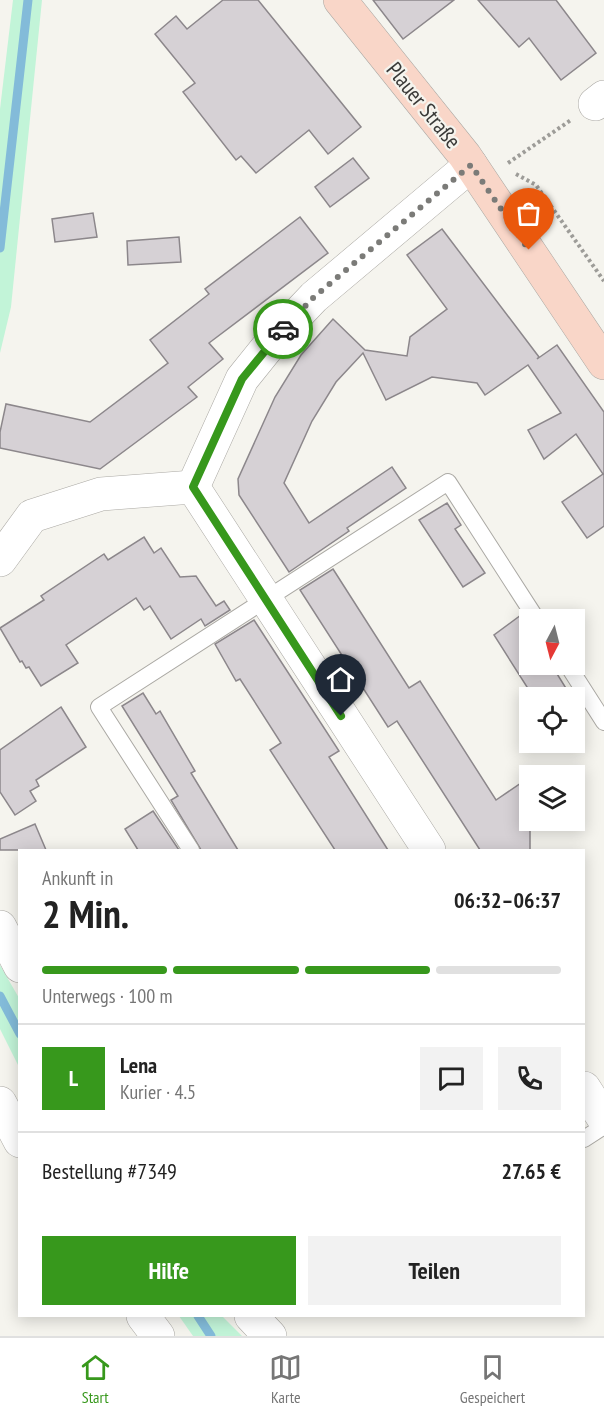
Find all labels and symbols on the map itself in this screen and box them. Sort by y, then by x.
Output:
street label: Plauer Straße [381,56,467,154]
pin [503,188,554,250]
courier [253,299,313,359]
north arrow [519,609,585,675]
pin [315,654,366,716]

